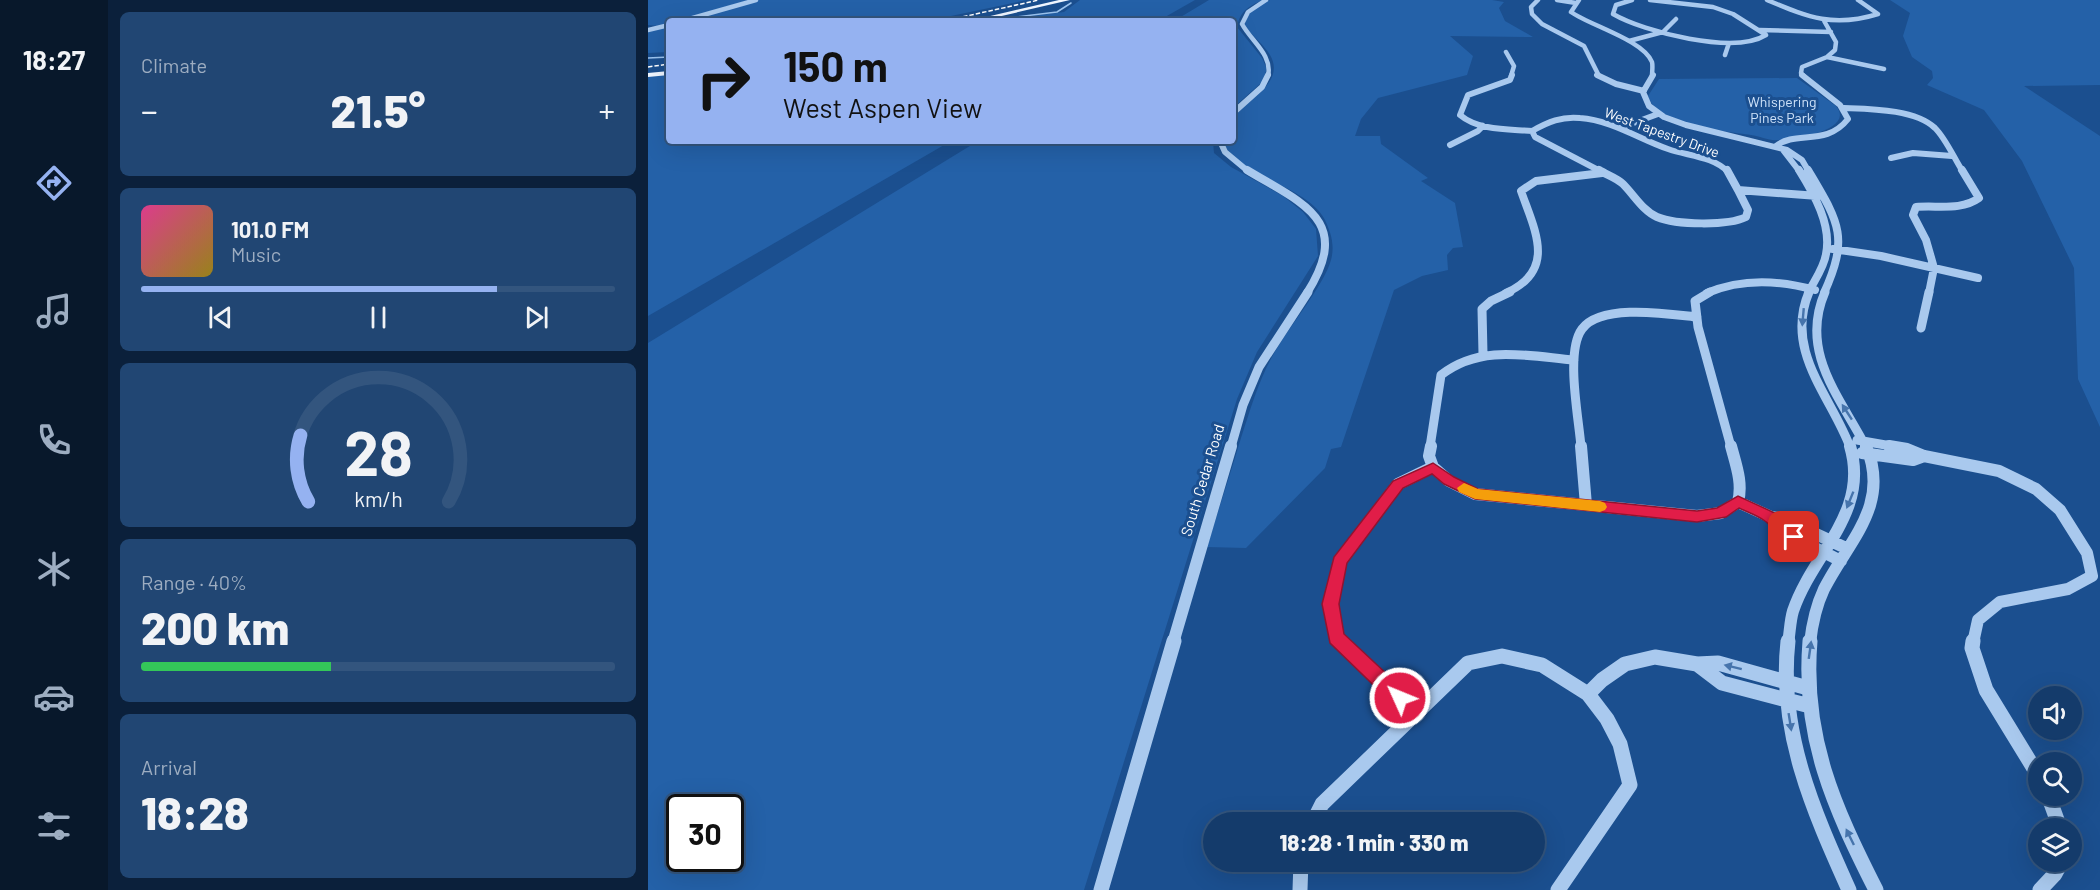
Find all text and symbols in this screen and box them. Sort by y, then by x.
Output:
text: 150 m [783,40,888,90]
icon: right [684,42,762,120]
text: 18:27 [23,43,85,75]
text: Climate [141,53,207,77]
text: 21.5° [331,83,425,137]
text: − [141,90,158,130]
text: + [599,90,615,130]
text: West Aspen View [783,91,982,123]
park label: Whispering Pines Park [1748,93,1816,126]
street label: West Tapestry Drive [1602,103,1722,161]
icon: directions [33,162,75,204]
text: 101.0 FM [231,216,309,242]
text: Music [231,242,281,266]
icon: music [33,290,75,332]
icon: previous [204,301,237,334]
icon: pause [362,301,395,334]
icon: next [520,301,553,334]
one-way arrow [1798,308,1808,327]
one-way arrow [1841,404,1852,421]
text: 28 [344,414,412,488]
icon: phone [33,419,75,461]
street label: South Cedar Road [1176,422,1228,538]
text: km/h [354,486,402,511]
one-way arrow [1845,491,1854,509]
pin [1768,511,1819,562]
icon: arrive [1777,520,1810,553]
icon: climate [33,548,75,590]
text: Range · 40% [141,570,247,594]
text: 200 km [141,600,289,654]
one-way arrow [1805,640,1815,659]
one-way arrow [1724,662,1742,672]
position arrow [1368,666,1432,730]
icon: car [33,676,75,718]
map controls [2028,686,2082,872]
button: sound [2028,686,2082,740]
one-way arrow [1785,713,1794,732]
button: search [2028,752,2082,806]
text: Arrival [141,755,197,779]
text: 18:28 [141,785,249,839]
speed limit sign: 30 [666,794,744,872]
icon: filters [33,805,75,847]
button: layers [2028,818,2082,872]
text: 18:28 · 1 min · 330 m [1280,829,1468,855]
one-way arrow [1846,829,1855,846]

